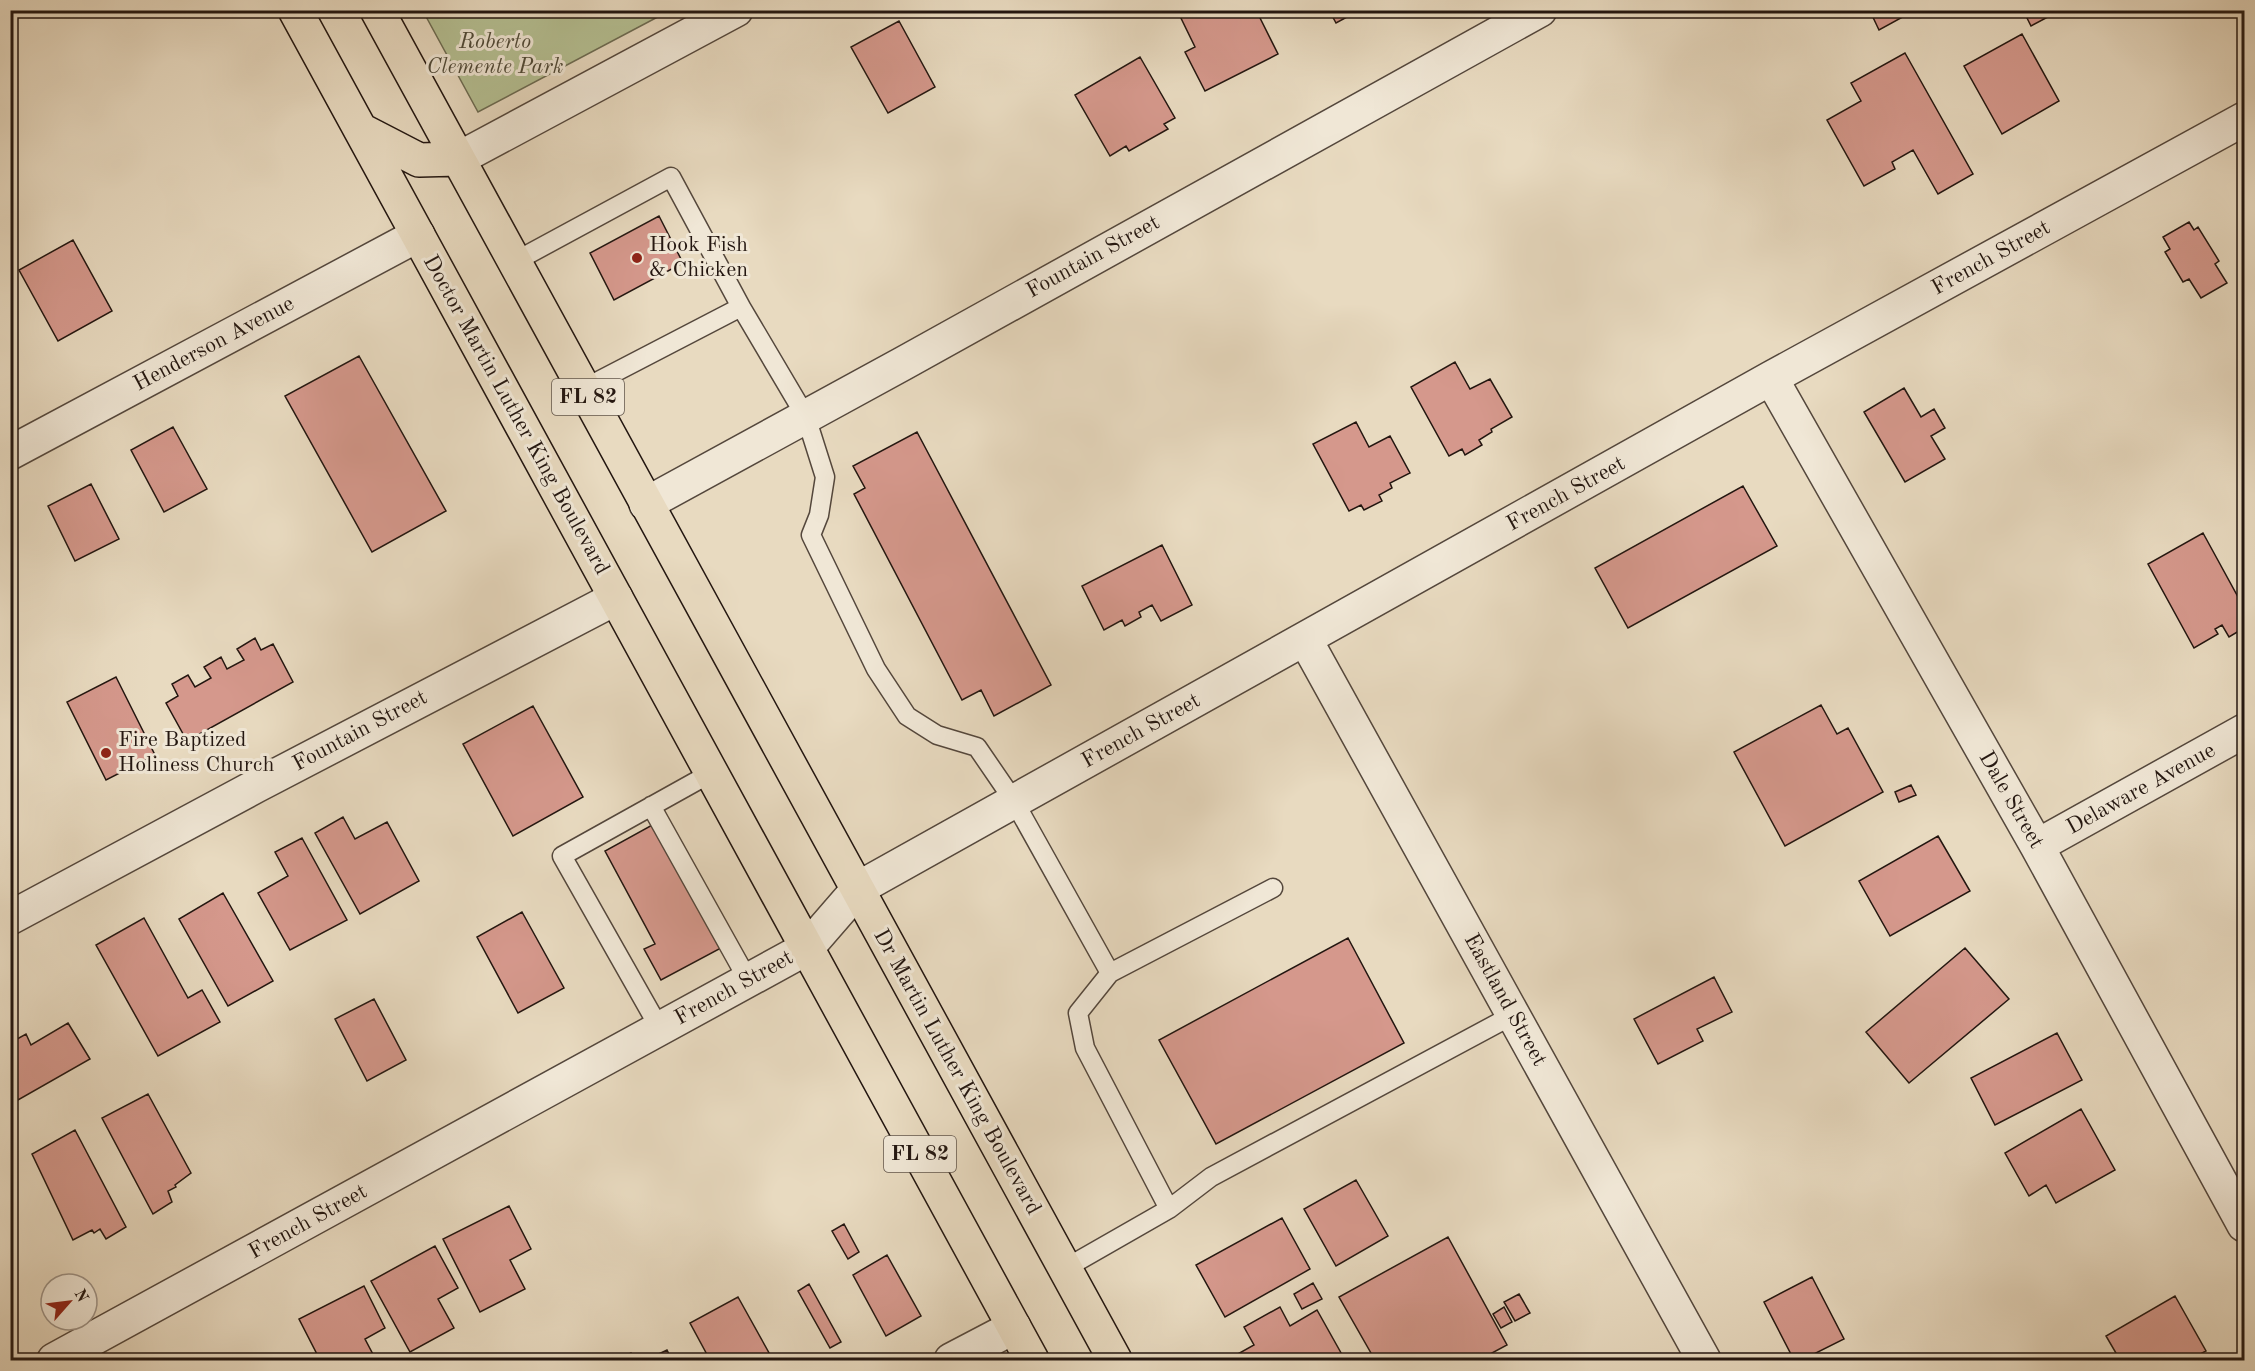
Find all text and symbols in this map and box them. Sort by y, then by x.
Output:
park label: Roberto Clemente Park [426,31,564,78]
street label: Fountain Street [1023,211,1163,303]
street label: French Street [1928,216,2054,300]
place label: Hook Fish & Chicken [649,234,748,281]
marker: Hook Fish & Chicken [630,251,644,265]
street label: Doctor Martin Luther King Boulevard [419,252,613,578]
street label: Henderson Avenue [130,292,298,396]
road number: FL 82 [552,379,624,415]
street label: French Street [1503,452,1629,536]
street label: Fountain Street [289,686,431,776]
street label: French Street [1078,689,1204,773]
place label: Fire Baptized Holiness Church [118,729,274,776]
street label: Delaware Avenue [2063,739,2219,839]
marker: Fire Baptized Holiness Church [99,746,113,760]
street label: Dale Street [1974,747,2048,853]
street label: Dr Martin Luther King Boulevard [869,926,1045,1218]
street label: Eastland Street [1460,930,1550,1070]
street label: French Street [671,946,797,1030]
road number: FL 82 [884,1136,956,1172]
street label: French Street [245,1180,371,1264]
north arrow [39,1272,99,1332]
text: N [71,1287,91,1306]

